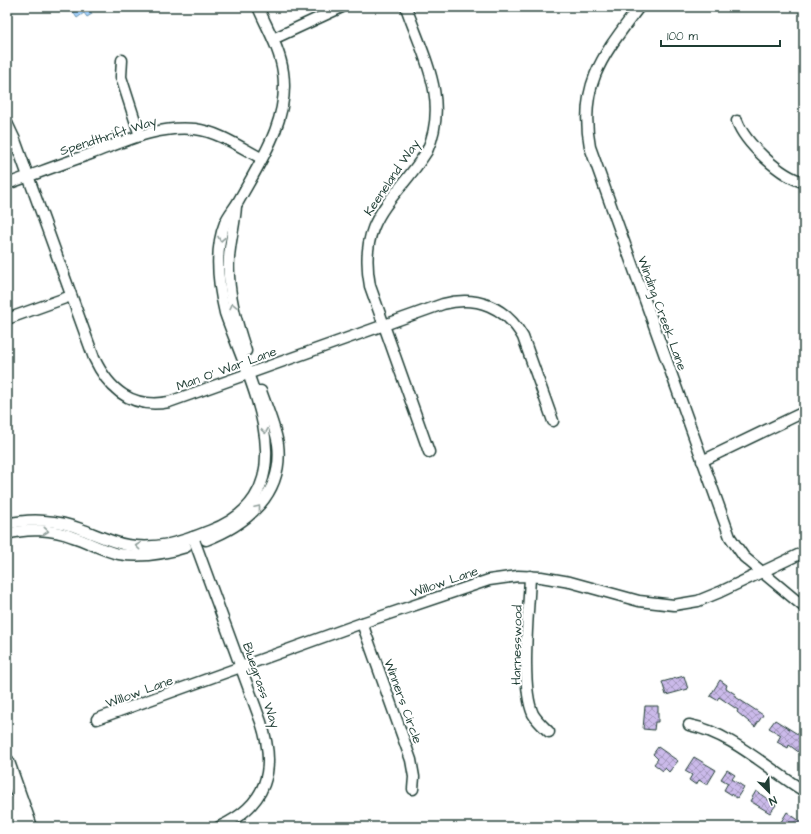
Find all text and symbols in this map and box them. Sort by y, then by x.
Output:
scale bar [661,22,780,48]
text: 100 m [667,28,698,45]
street label: Spendthrift Way [58,112,159,161]
street label: Keeneland Way [360,136,425,220]
one-way arrow [217,236,226,242]
street label: Winding Creek Lane [632,254,691,373]
one-way arrow [229,303,238,310]
street label: Man O’ War Lane [174,342,279,395]
one-way arrow [260,428,269,434]
one-way arrow [253,505,260,513]
one-way arrow [43,527,49,536]
one-way arrow [135,542,141,551]
street label: Willow Lane [408,562,481,602]
street label: Harnesswood [507,605,527,685]
street label: Bluegrass Way [237,640,284,731]
street label: Winners Circle [379,657,427,746]
street label: Willow Lane [103,671,176,712]
north arrow [749,772,789,812]
text: N [767,792,779,809]

